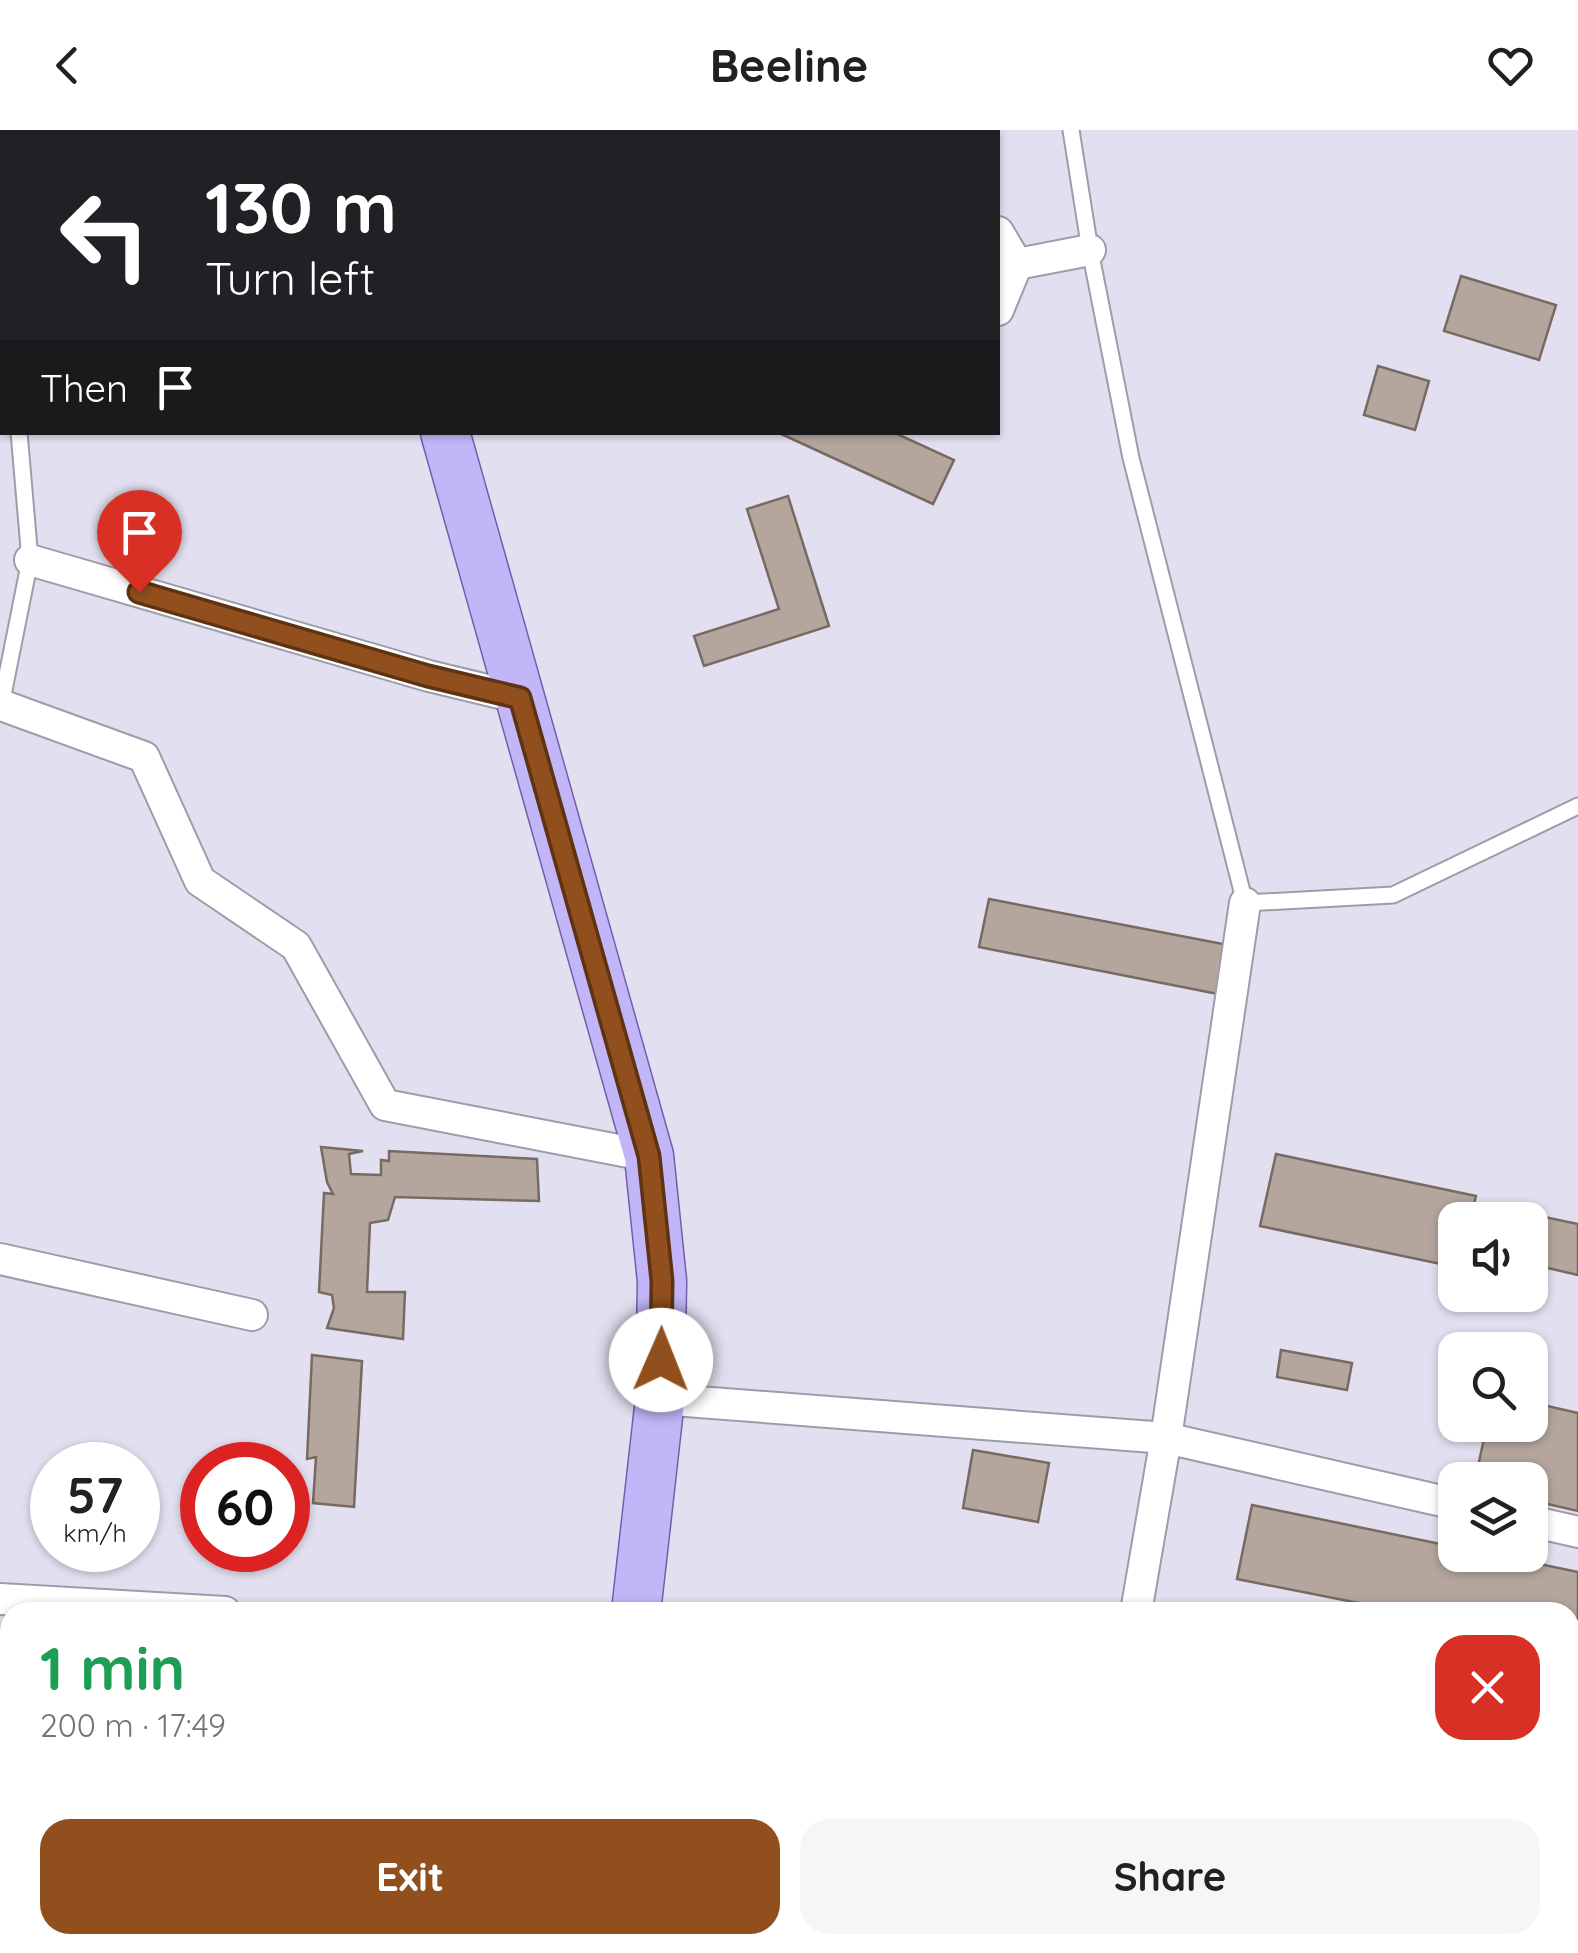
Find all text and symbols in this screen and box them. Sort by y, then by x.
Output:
text: Beeline [710,37,868,93]
icon: back [40,38,95,93]
icon: heart [1483,38,1538,93]
text: 130 m [205,163,397,251]
icon: left [40,170,170,300]
text: Turn left [205,250,375,306]
icon: arrive [148,360,203,415]
text: Then [40,364,128,412]
pin [97,490,182,593]
icon: arrive [112,505,167,560]
map controls [1438,1202,1548,1572]
button: sound [1438,1202,1548,1312]
position arrow [609,1308,713,1412]
button: search [1438,1332,1548,1442]
speed limit sign: 60 [180,1442,310,1572]
button: layers [1438,1462,1548,1572]
text: 57 [67,1463,123,1526]
text: km/h [63,1517,127,1548]
text: 1 min [40,1630,185,1705]
button: close [1435,1635,1540,1740]
text: 200 m · 17:49 [40,1705,226,1745]
button: Exit [40,1819,780,1934]
button: Share [800,1819,1540,1934]

